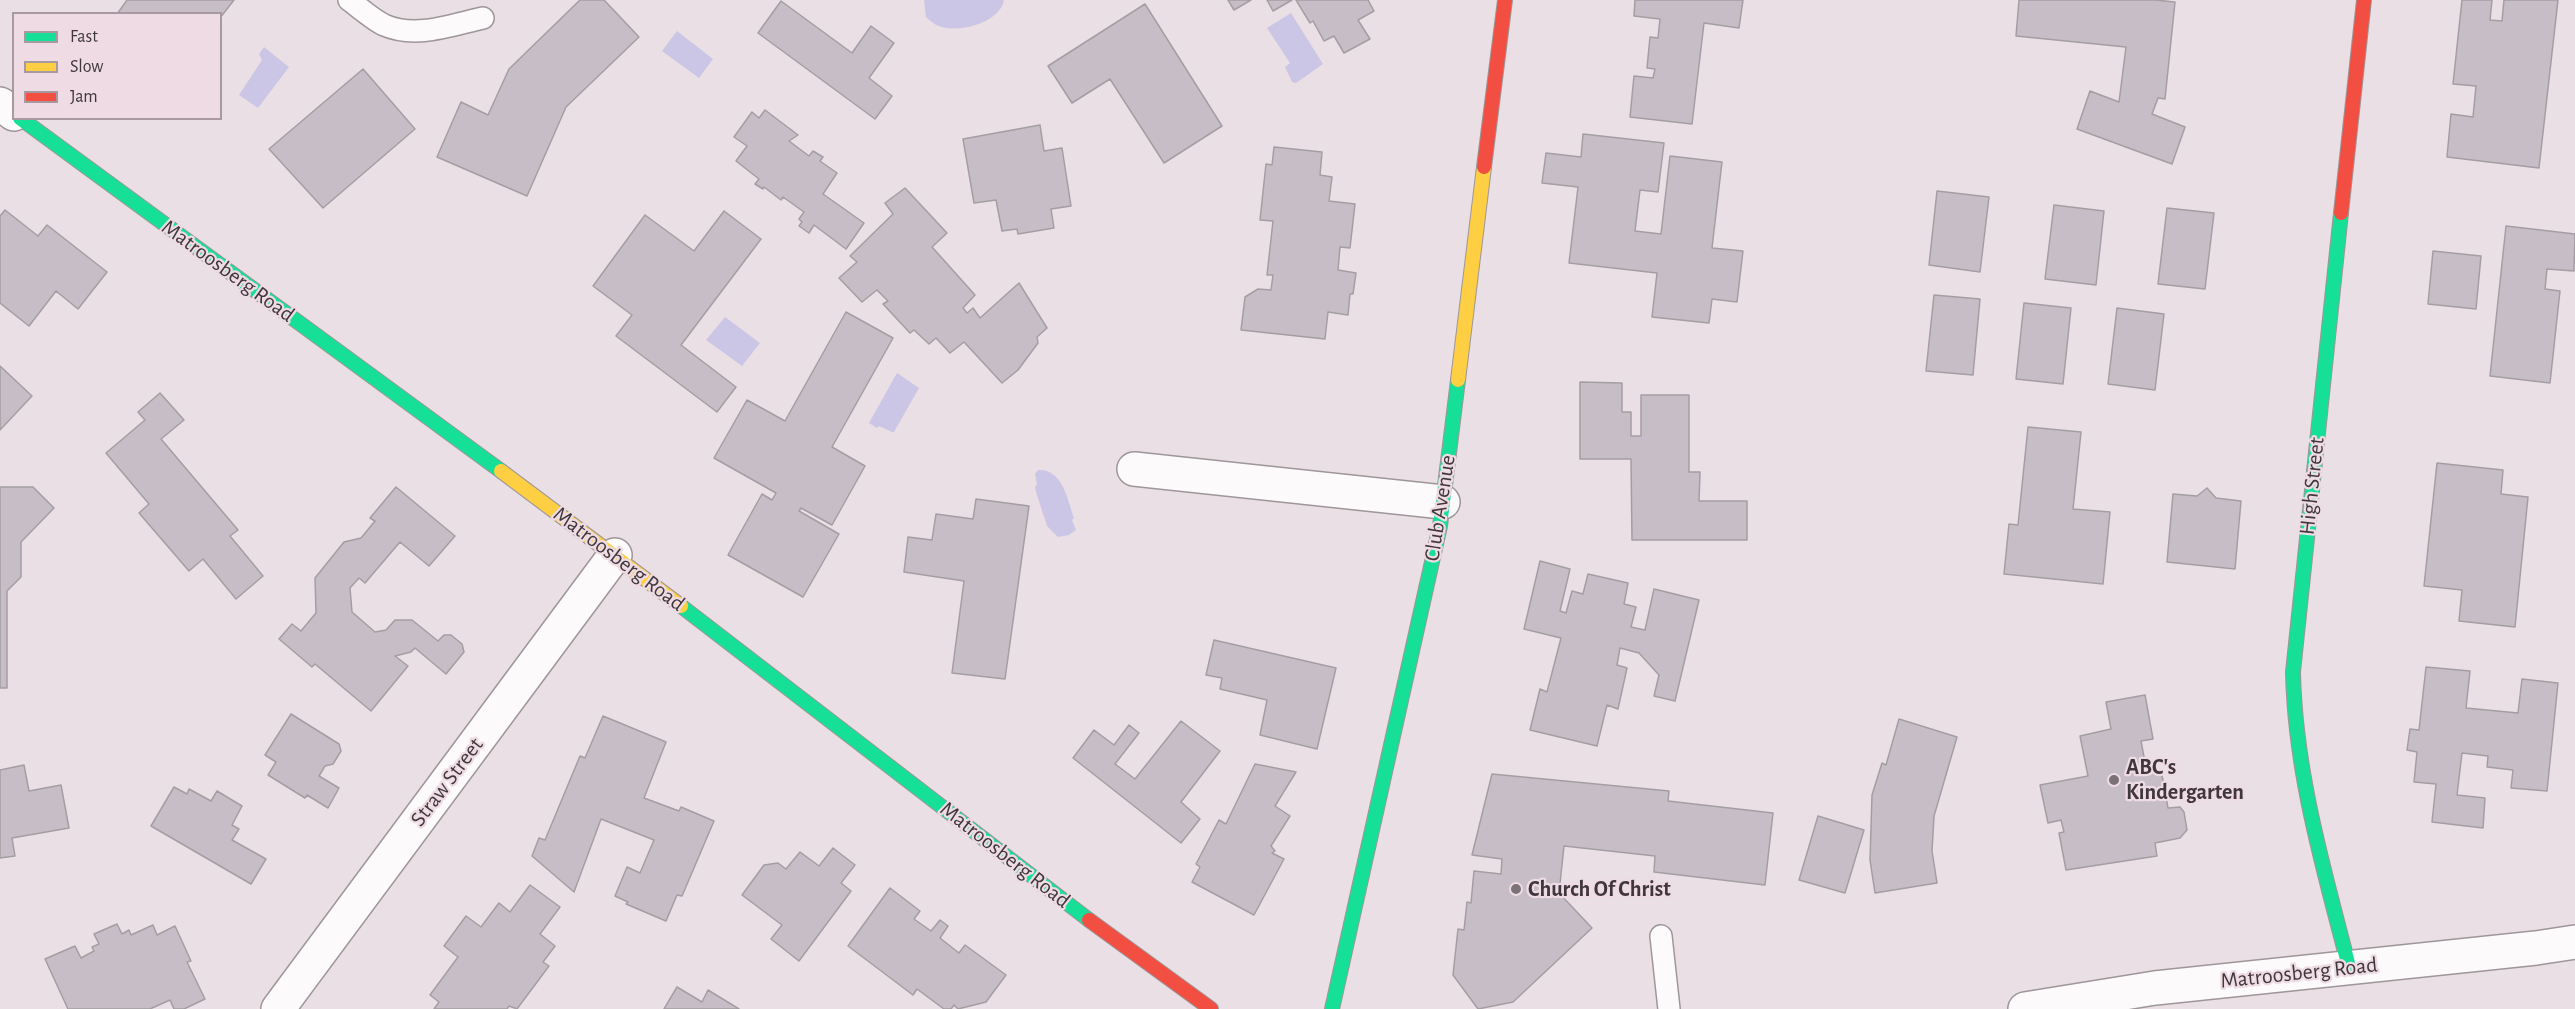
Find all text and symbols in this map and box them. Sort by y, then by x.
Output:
legend [12,12,222,120]
text: Fast [70,28,98,46]
text: Slow [70,58,103,76]
text: Jam [70,88,98,106]
street label: Matroosberg Road [156,214,300,328]
street label: High Street [2294,436,2330,536]
street label: Club Avenue [1419,453,1461,563]
street label: Matroosberg Road [548,501,690,617]
street label: Straw Street [405,732,489,832]
place label: ABC's Kindergarten [2126,754,2244,806]
marker: ABC's Kindergarten [2107,773,2121,787]
street label: Matroosberg Road [935,796,1075,914]
place label: Church Of Christ [1528,876,1671,902]
marker: Church Of Christ [1509,882,1523,896]
street label: Matroosberg Road [2219,952,2379,994]

